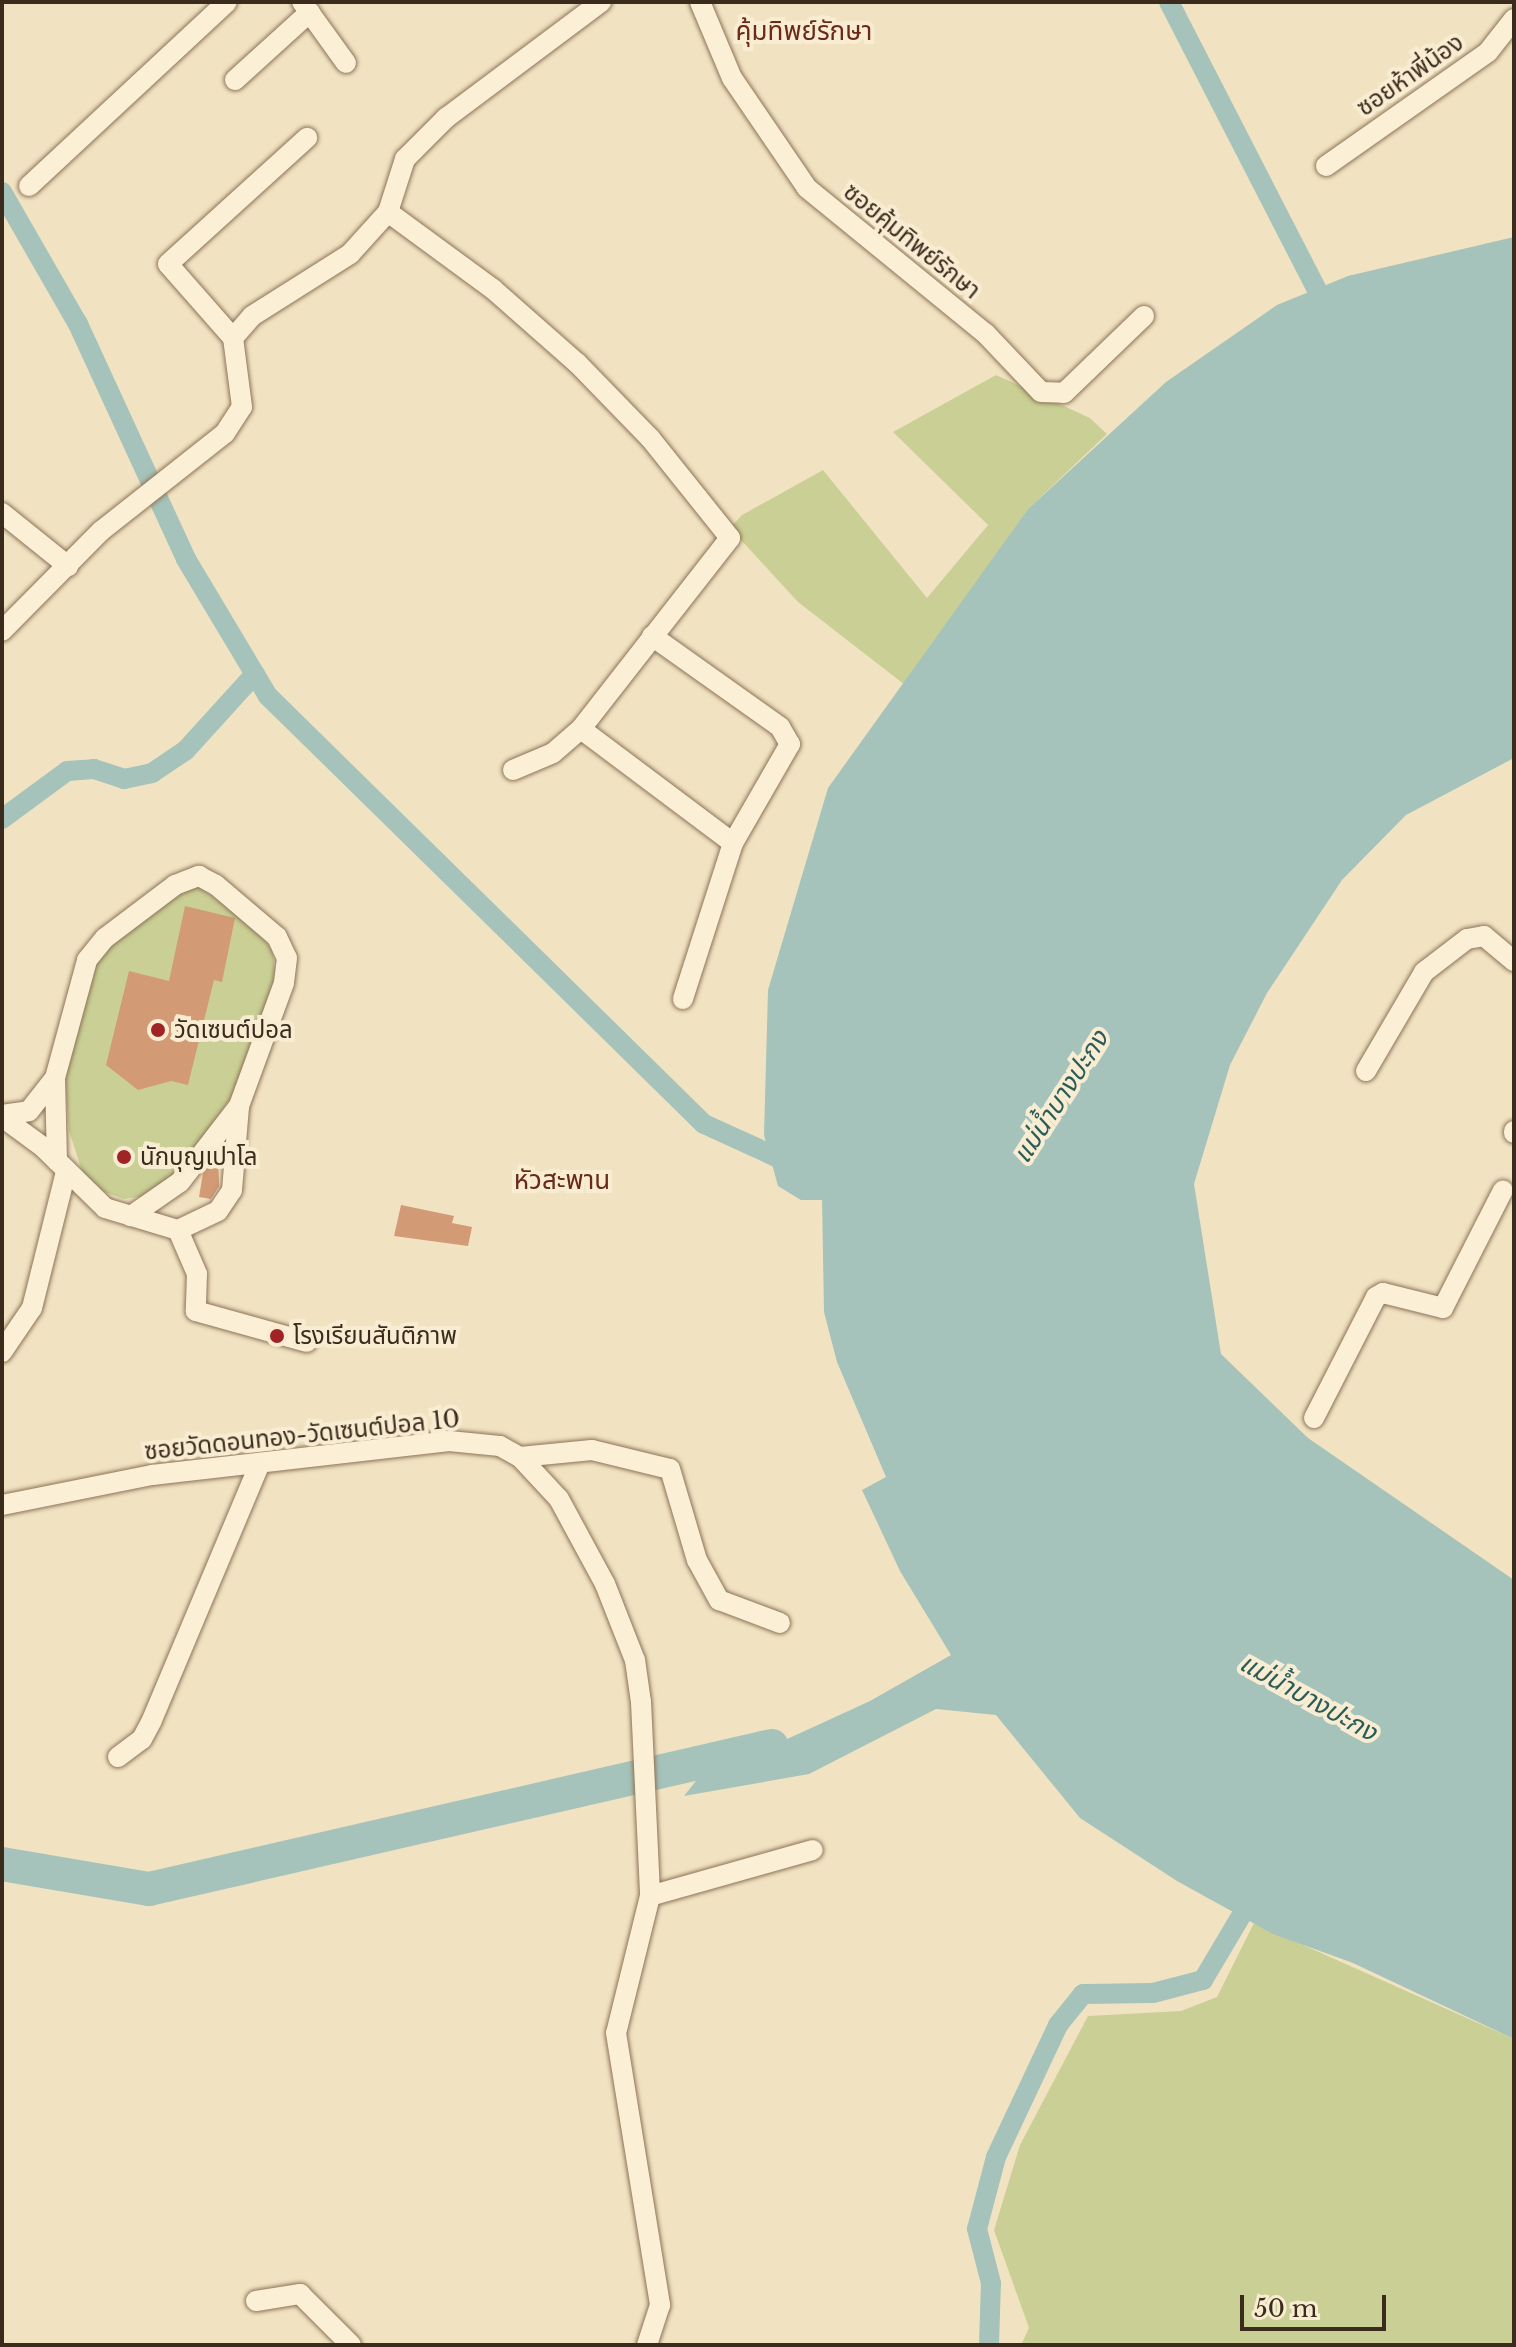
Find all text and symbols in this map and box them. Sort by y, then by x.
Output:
district label: คุ้มทิพย์รักษา [736,16,872,48]
street label: ซอยห้าพี่น้อง [1351,28,1469,122]
street label: ซอยคุ้มทิพย์รักษา [838,177,986,305]
place label: วัดเซนต์ปอล [174,1016,293,1044]
marker: วัดเซนต์ปอล [149,1021,167,1039]
water label: แม่น้ำบางปะกง [1007,1025,1115,1169]
place label: นักบุญเปาโล [140,1143,257,1171]
marker: นักบุญเปาโล [115,1148,133,1166]
district label: หัวสะพาน [514,1165,610,1197]
place label: โรงเรียนสันติภาพ [293,1322,457,1350]
marker: โรงเรียนสันติภาพ [268,1327,286,1345]
street label: ซอยวัดดอนทอง-วัดเซนต์ปอล 10 [143,1404,461,1466]
water label: แม่น้ำบางปะกง [1234,1648,1382,1748]
scale bar [1244,2279,1390,2329]
text: 50 m [1254,2294,1317,2323]

